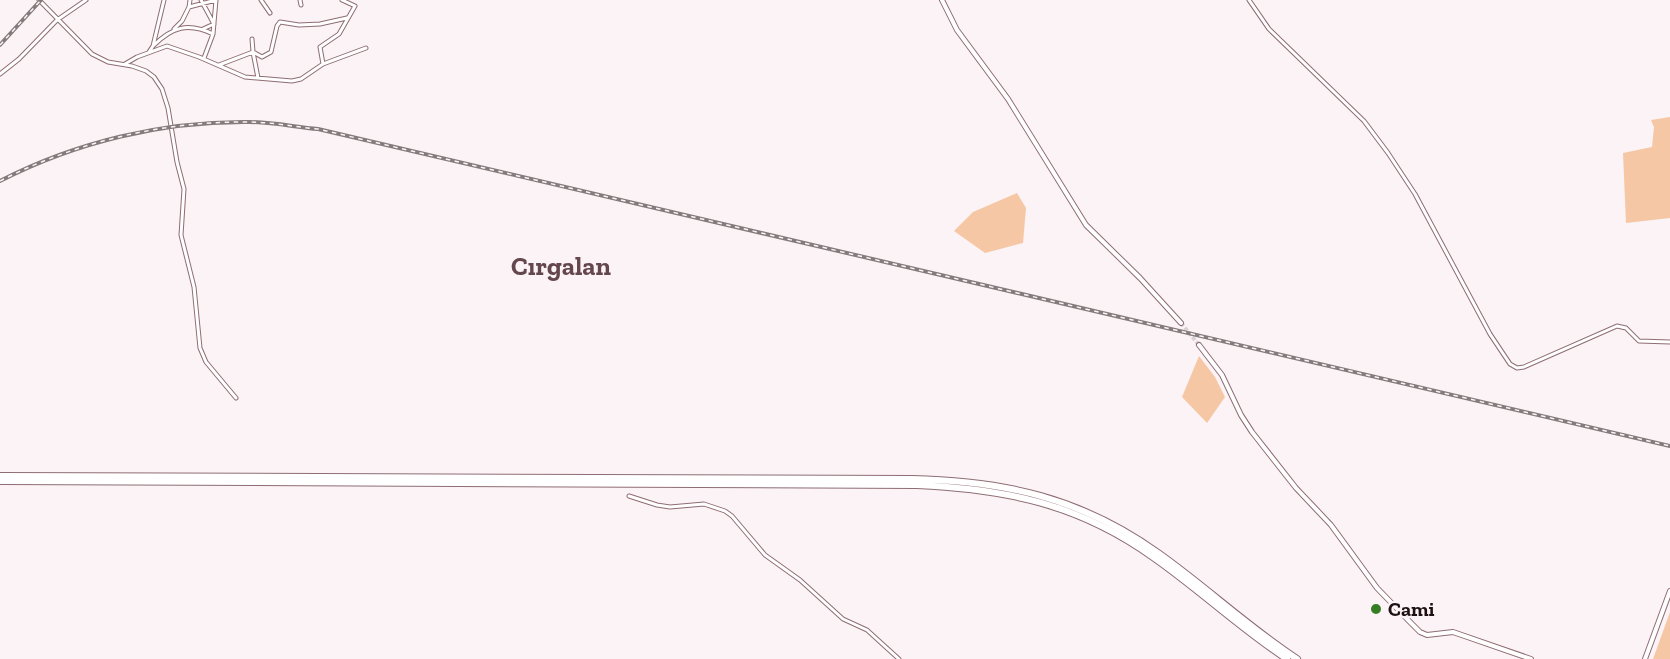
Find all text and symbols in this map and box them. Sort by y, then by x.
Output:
district label: Cırgalan [511,250,612,282]
place label: Cami [1388,597,1435,621]
marker: Cami [1369,602,1383,616]

